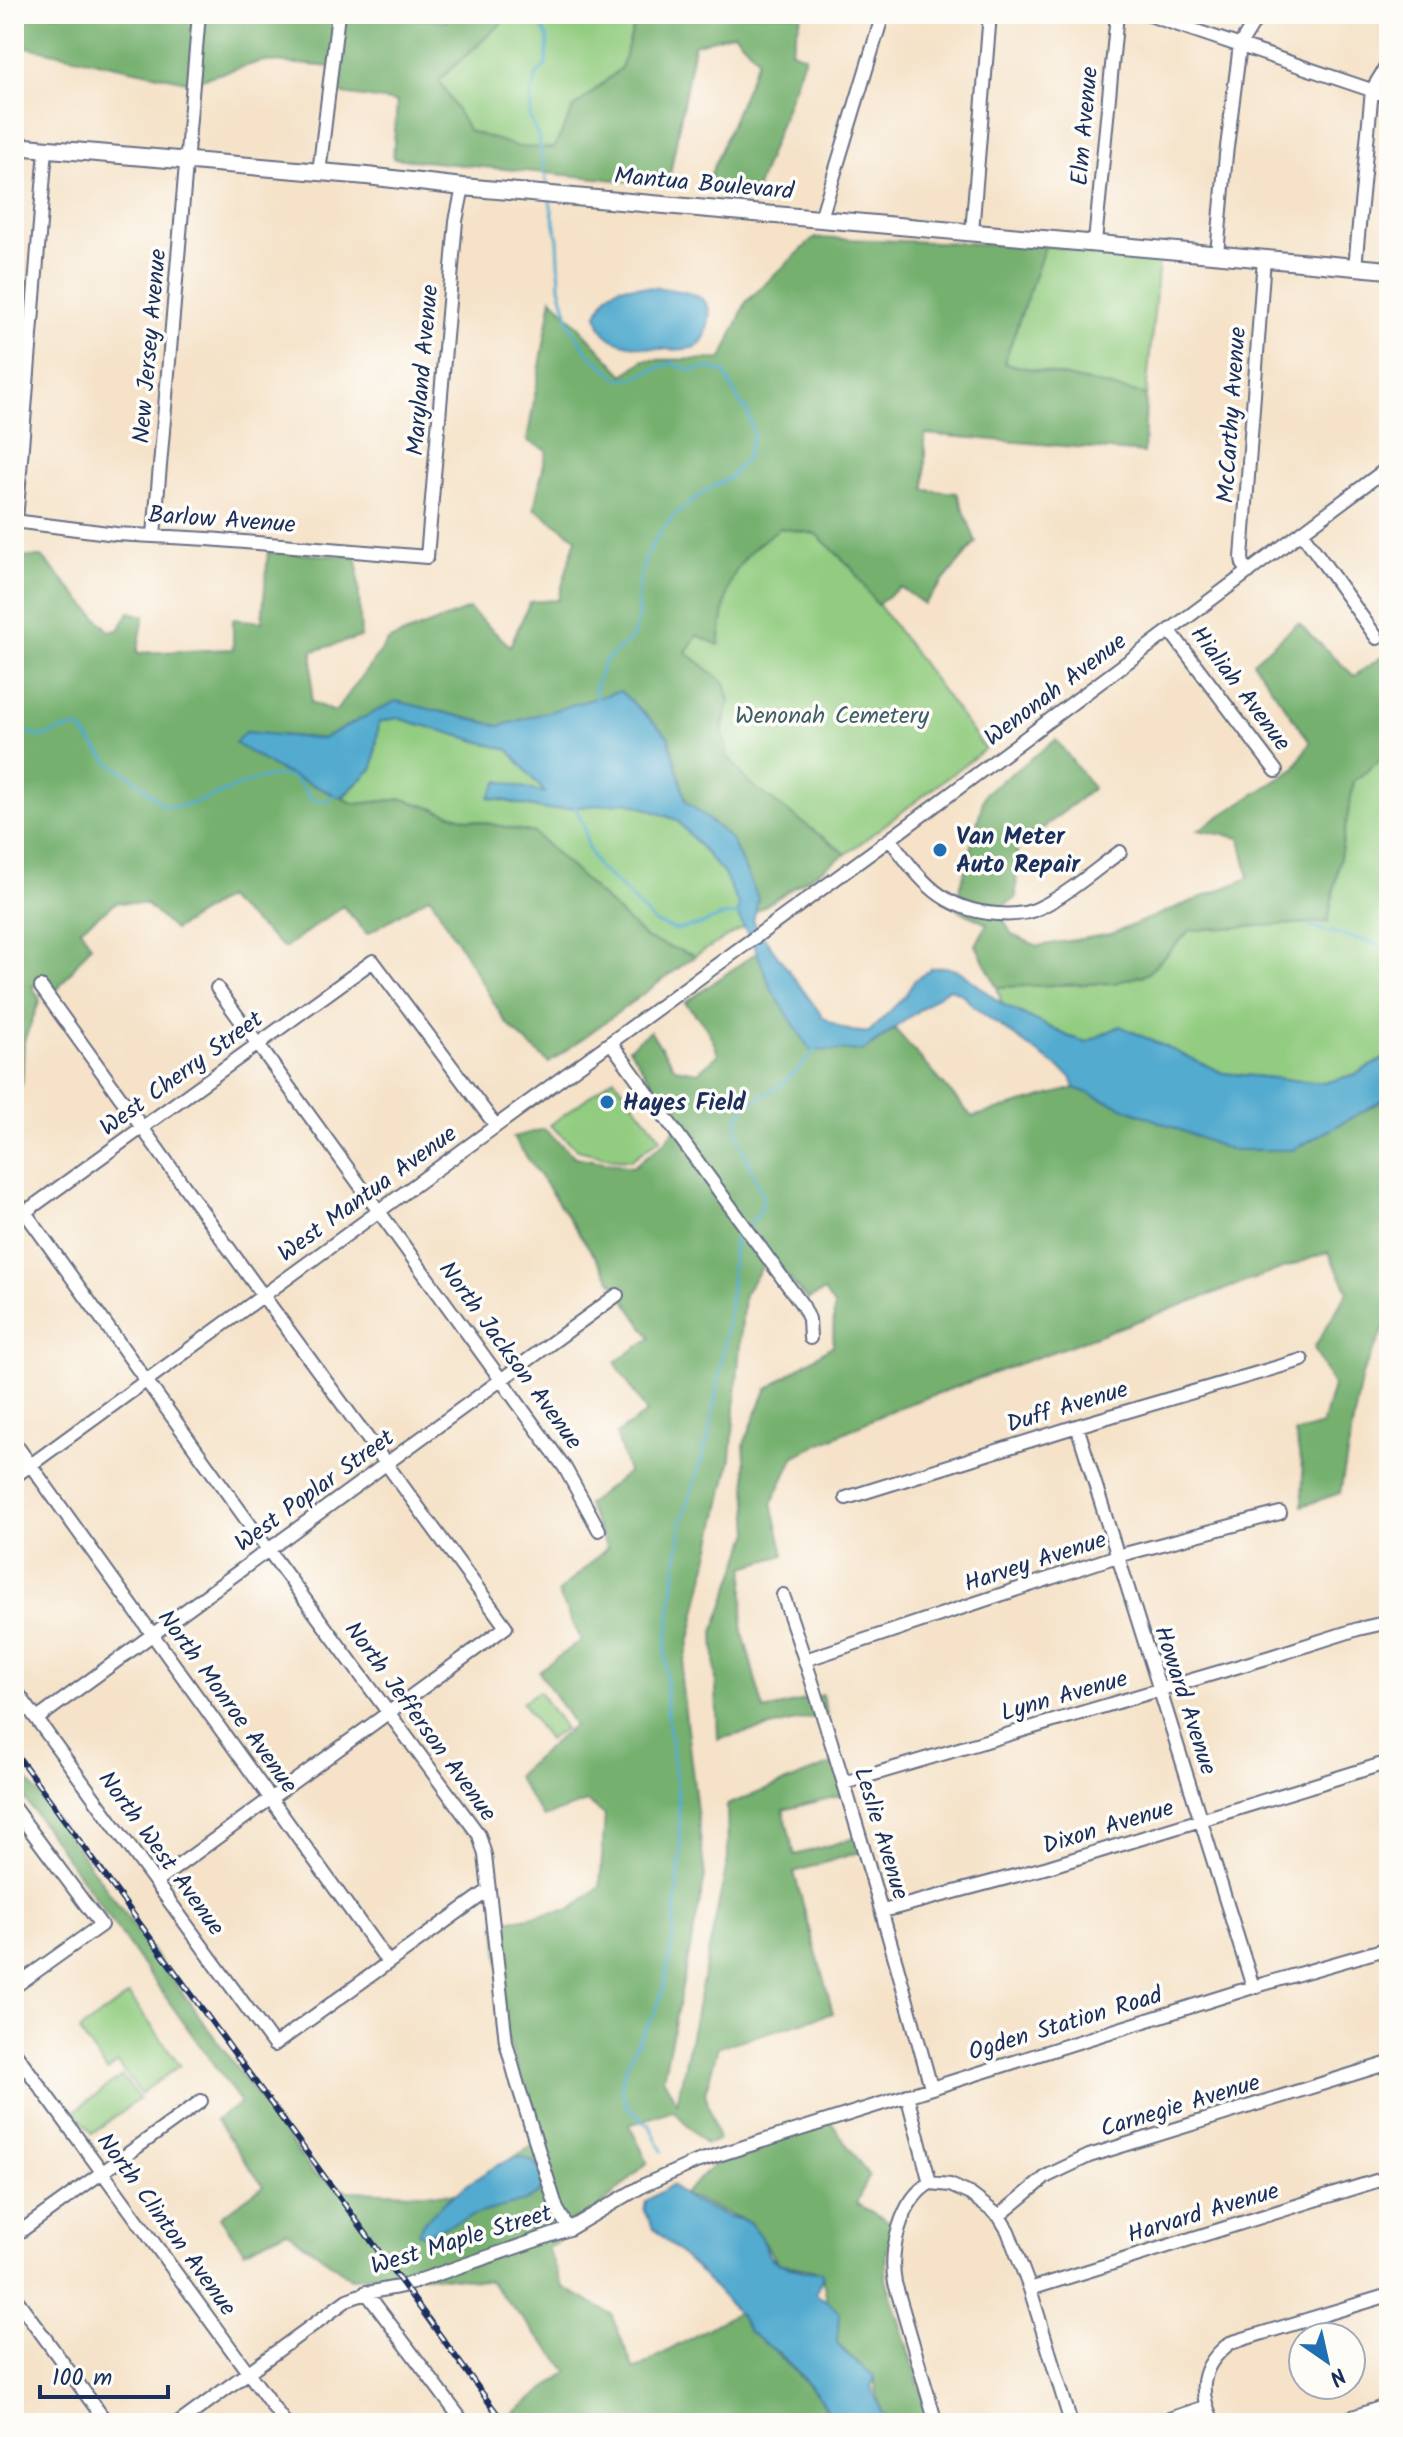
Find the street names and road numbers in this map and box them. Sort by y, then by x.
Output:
street label: Elm Avenue [1061,65,1110,187]
street label: Mantua Boulevard [612,157,796,212]
street label: New Jersey Avenue [123,247,178,445]
street label: Maryland Avenue [397,283,450,457]
street label: McCarthy Avenue [1207,325,1258,505]
street label: Barlow Avenue [147,496,297,545]
street label: Hialiah Avenue [1179,618,1300,760]
street label: Wenonah Avenue [976,623,1136,757]
street label: West Cherry Street [92,1001,273,1147]
street label: West Mantua Avenue [270,1115,466,1273]
street label: North Jackson Avenue [428,1253,592,1459]
street label: Duff Avenue [1002,1370,1133,1444]
street label: West Poplar Street [227,1419,404,1563]
street label: Harvey Avenue [959,1521,1112,1604]
street label: North Monroe Avenue [147,1602,307,1802]
street label: North Jefferson Avenue [334,1613,506,1831]
street label: Howard Avenue [1142,1621,1227,1780]
street label: Lynn Avenue [996,1660,1133,1733]
street label: Leslie Avenue [842,1762,919,1905]
street label: North West Avenue [87,1763,234,1945]
street label: Dixon Avenue [1038,1789,1179,1866]
street label: Ogden Station Road [964,1976,1168,2072]
street label: Carnegie Avenue [1096,2064,1265,2149]
street label: North Clinton Avenue [86,2125,246,2325]
street label: Harvard Avenue [1123,2172,1284,2255]
street label: West Maple Street [366,2194,557,2286]

